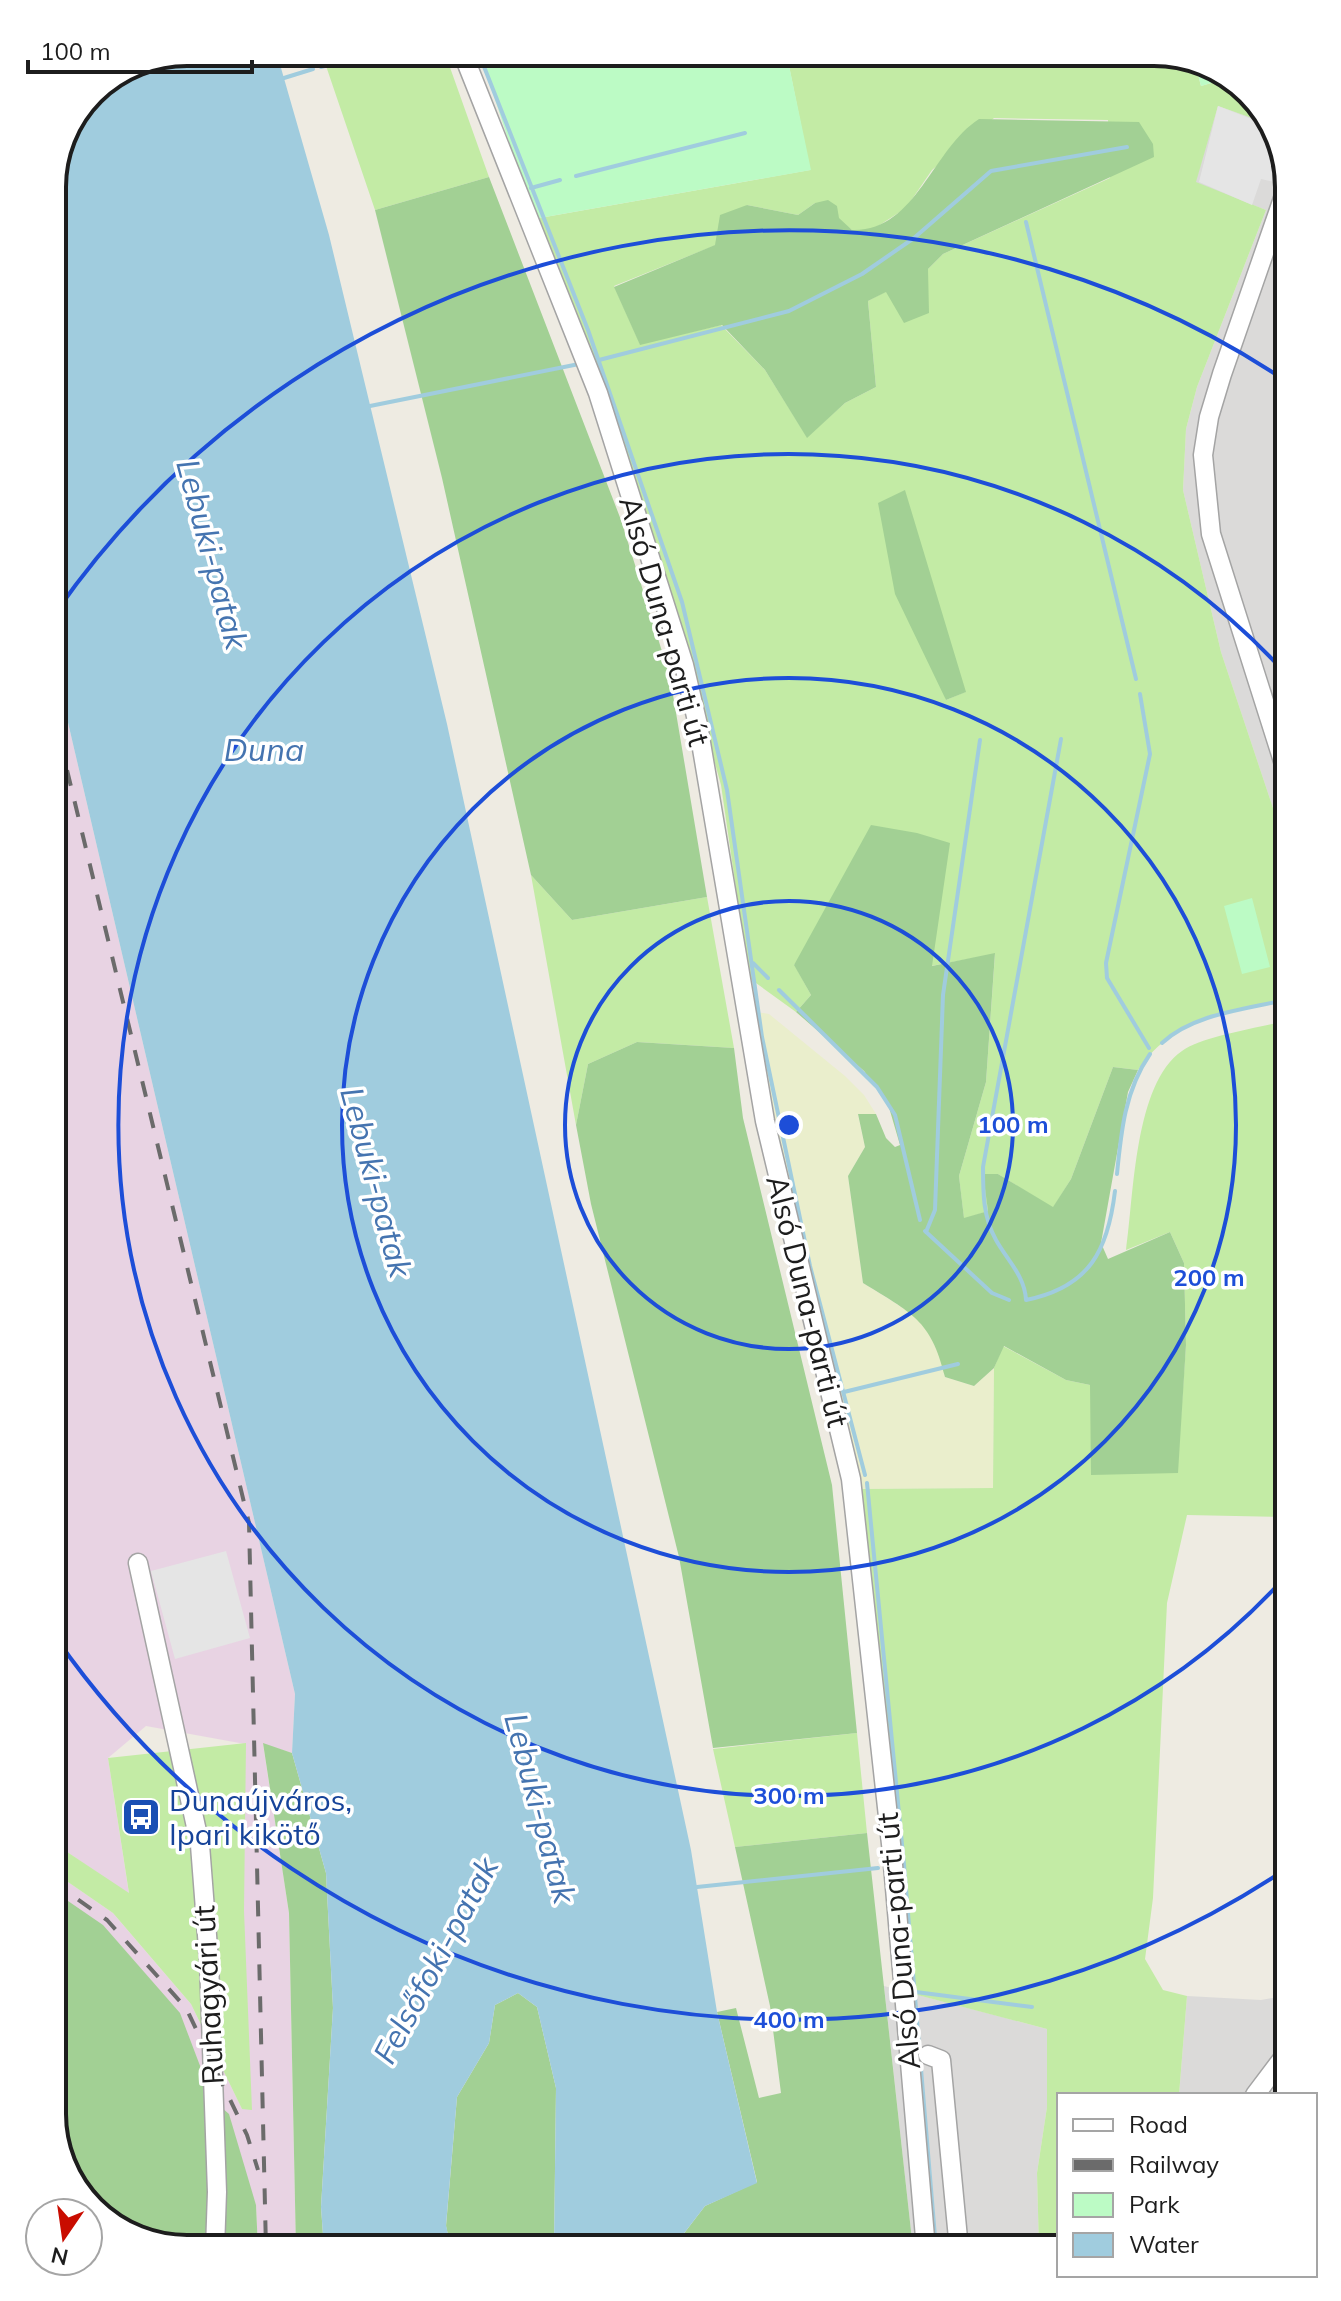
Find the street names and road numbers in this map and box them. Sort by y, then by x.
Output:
street label: Alsó Duna-parti út [611,492,719,750]
street label: Alsó Duna-parti út [758,1171,858,1431]
street label: Alsó Duna-parti út [868,1811,928,2071]
street label: Ruhagyári út [184,1904,232,2086]

